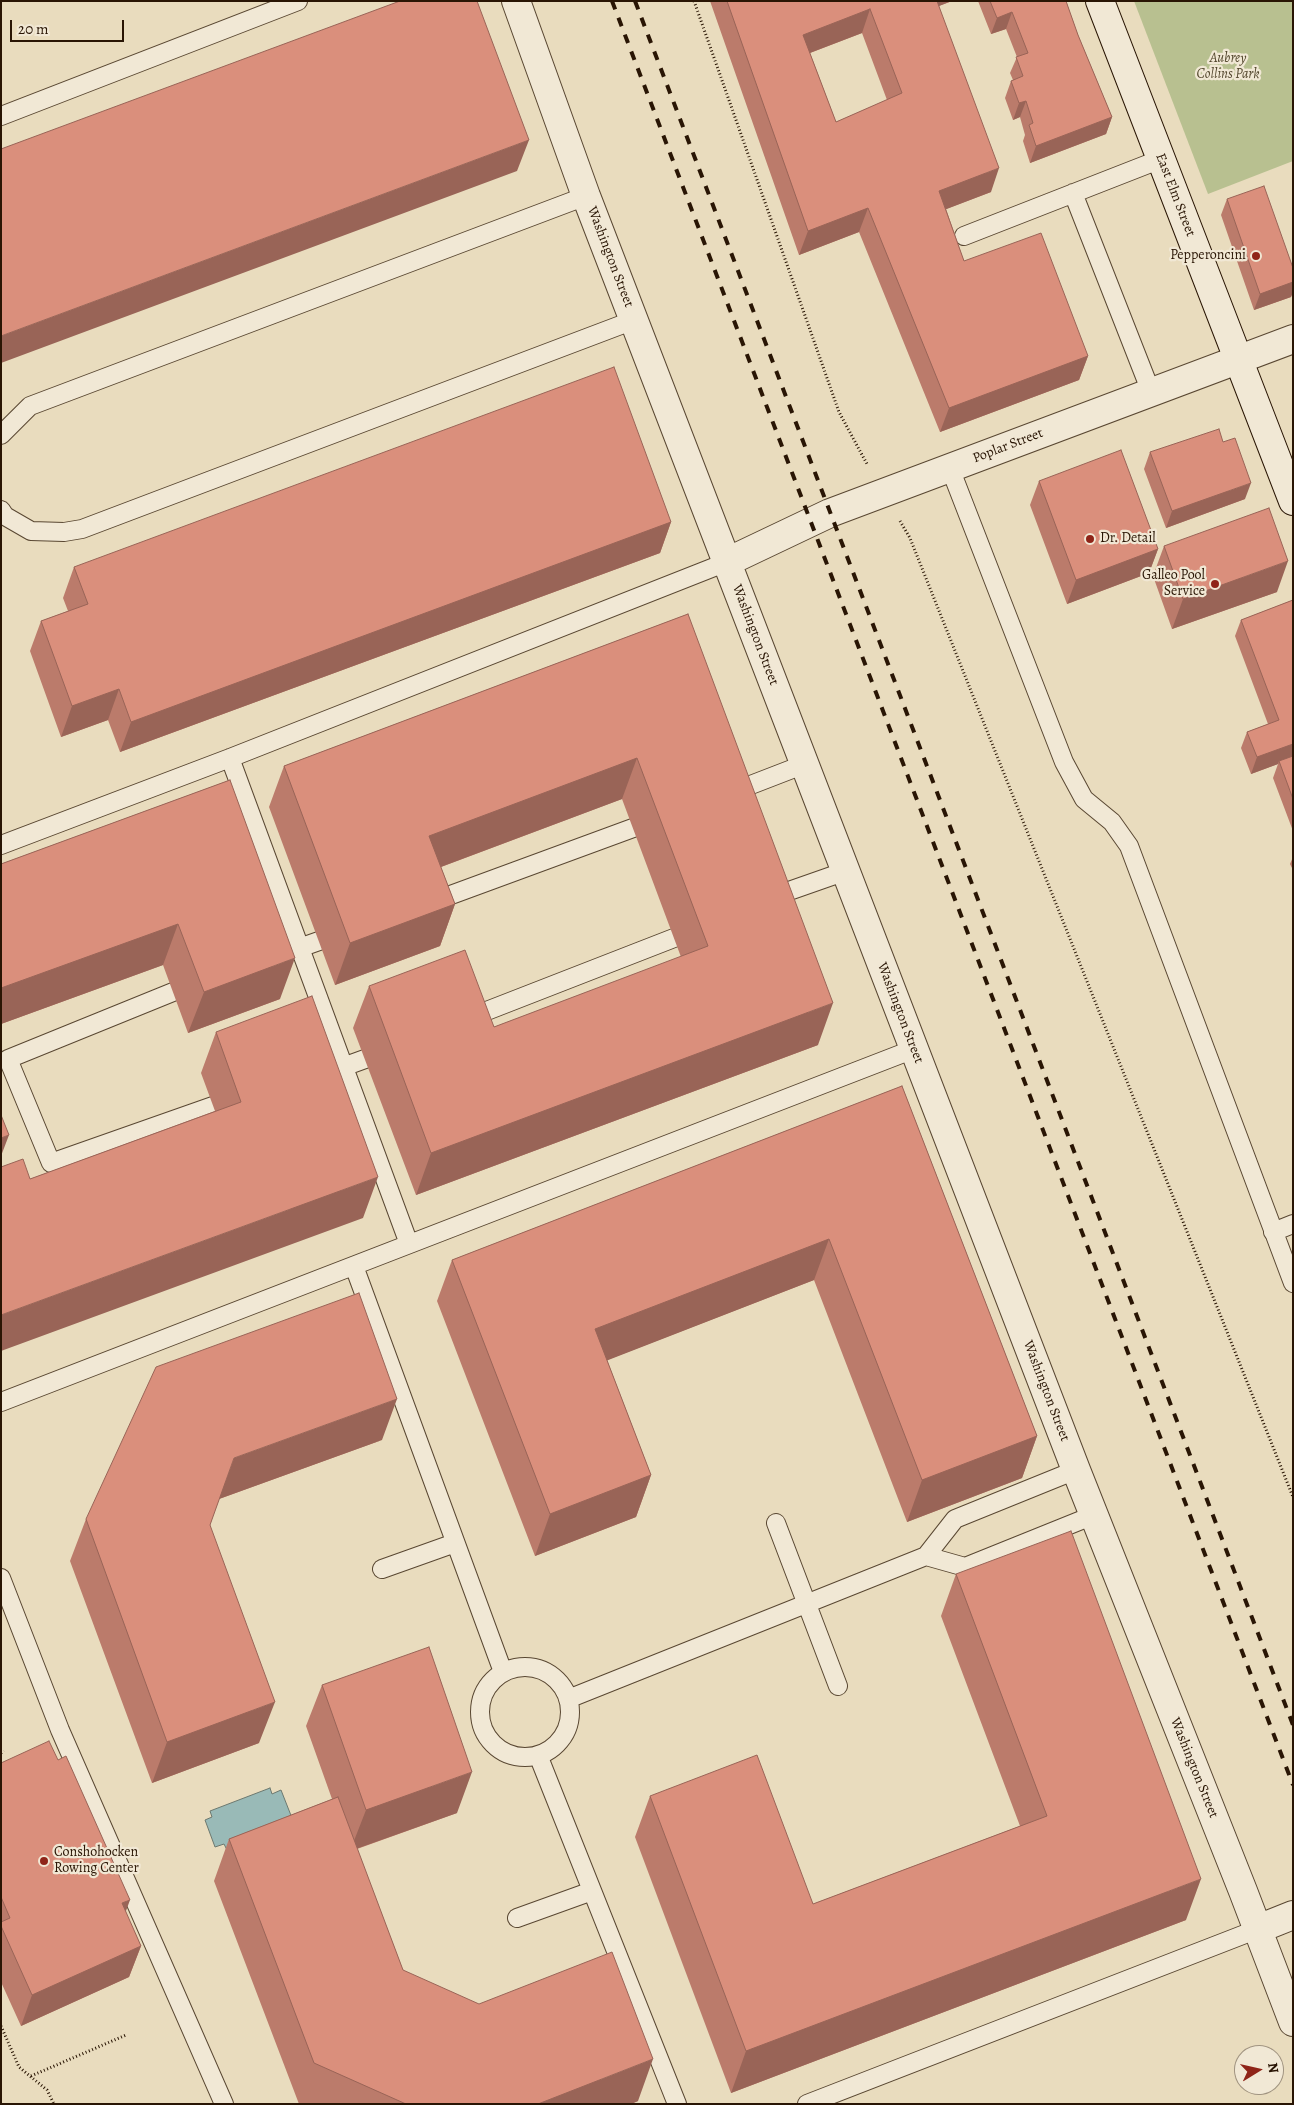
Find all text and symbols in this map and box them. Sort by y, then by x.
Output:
scale bar [12,10,126,42]
text: 20 m [18,19,49,39]
park label: Aubrey Collins Park [1197,51,1259,84]
street label: East Elm Street [1151,151,1199,239]
street label: Washington Street [583,204,637,310]
place label: Pepperoncini [1170,248,1246,264]
marker: Pepperoncini [1250,250,1262,262]
street label: Poplar Street [970,425,1046,467]
place label: Dr. Detail [1100,531,1156,547]
marker: Dr. Detail [1084,533,1096,545]
place label: Galleo Pool Service [1142,568,1205,600]
marker: Galleo Pool Service [1209,578,1221,590]
street label: Washington Street [728,582,782,688]
street label: Washington Street [873,960,927,1066]
street label: Washington Street [1019,1338,1073,1444]
street label: Washington Street [1166,1715,1222,1821]
place label: Conshohocken Rowing Center [54,1845,139,1878]
marker: Conshohocken Rowing Center [38,1855,50,1867]
north arrow [1234,2045,1284,2095]
text: N [1263,2061,1284,2074]

